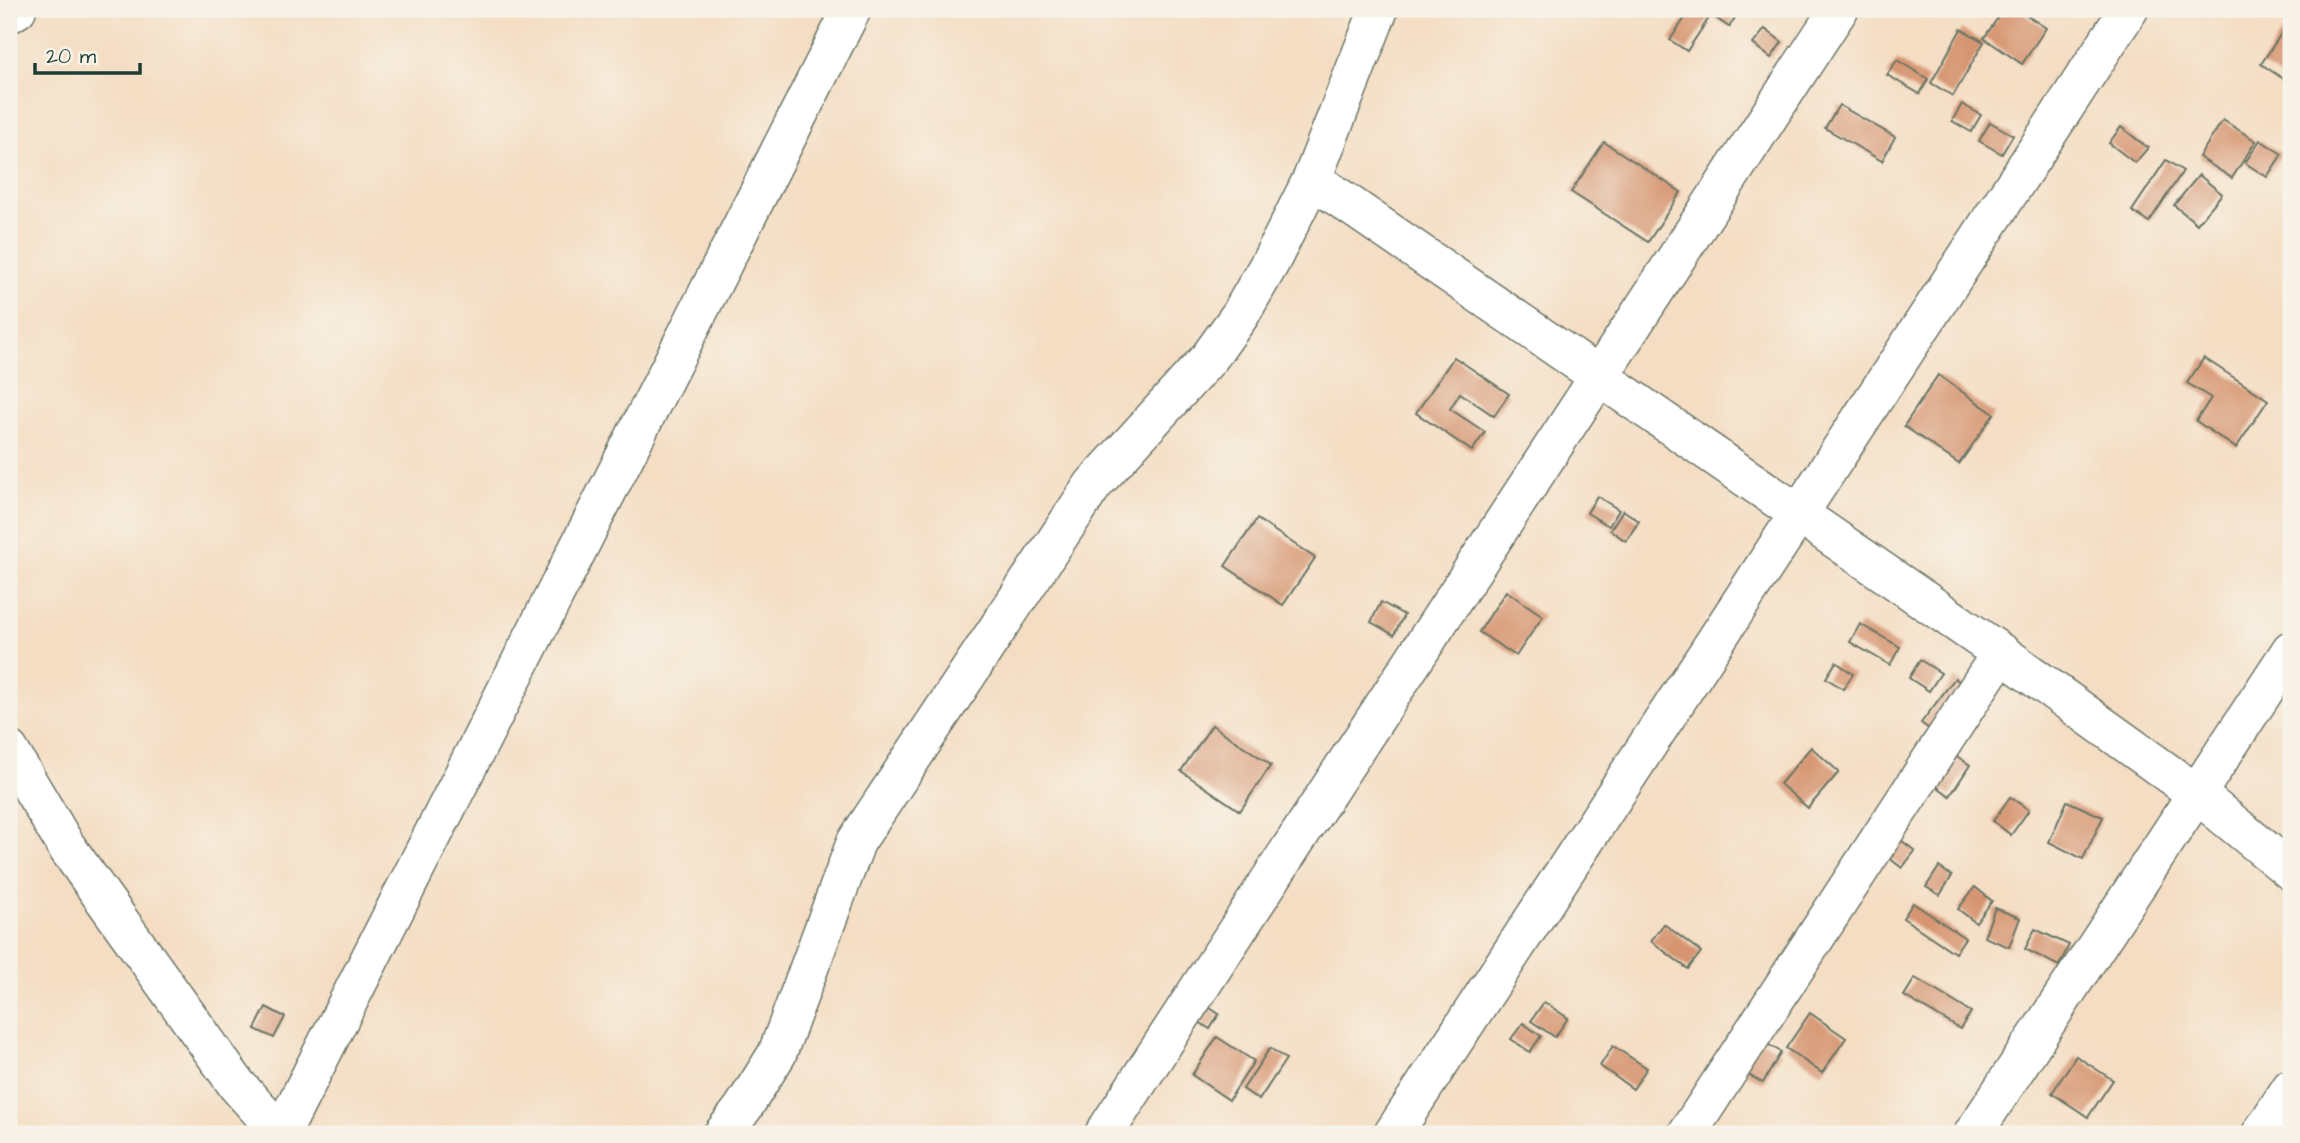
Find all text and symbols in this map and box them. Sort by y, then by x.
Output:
scale bar [35,32,140,76]
text: 20 m [46,42,97,71]

